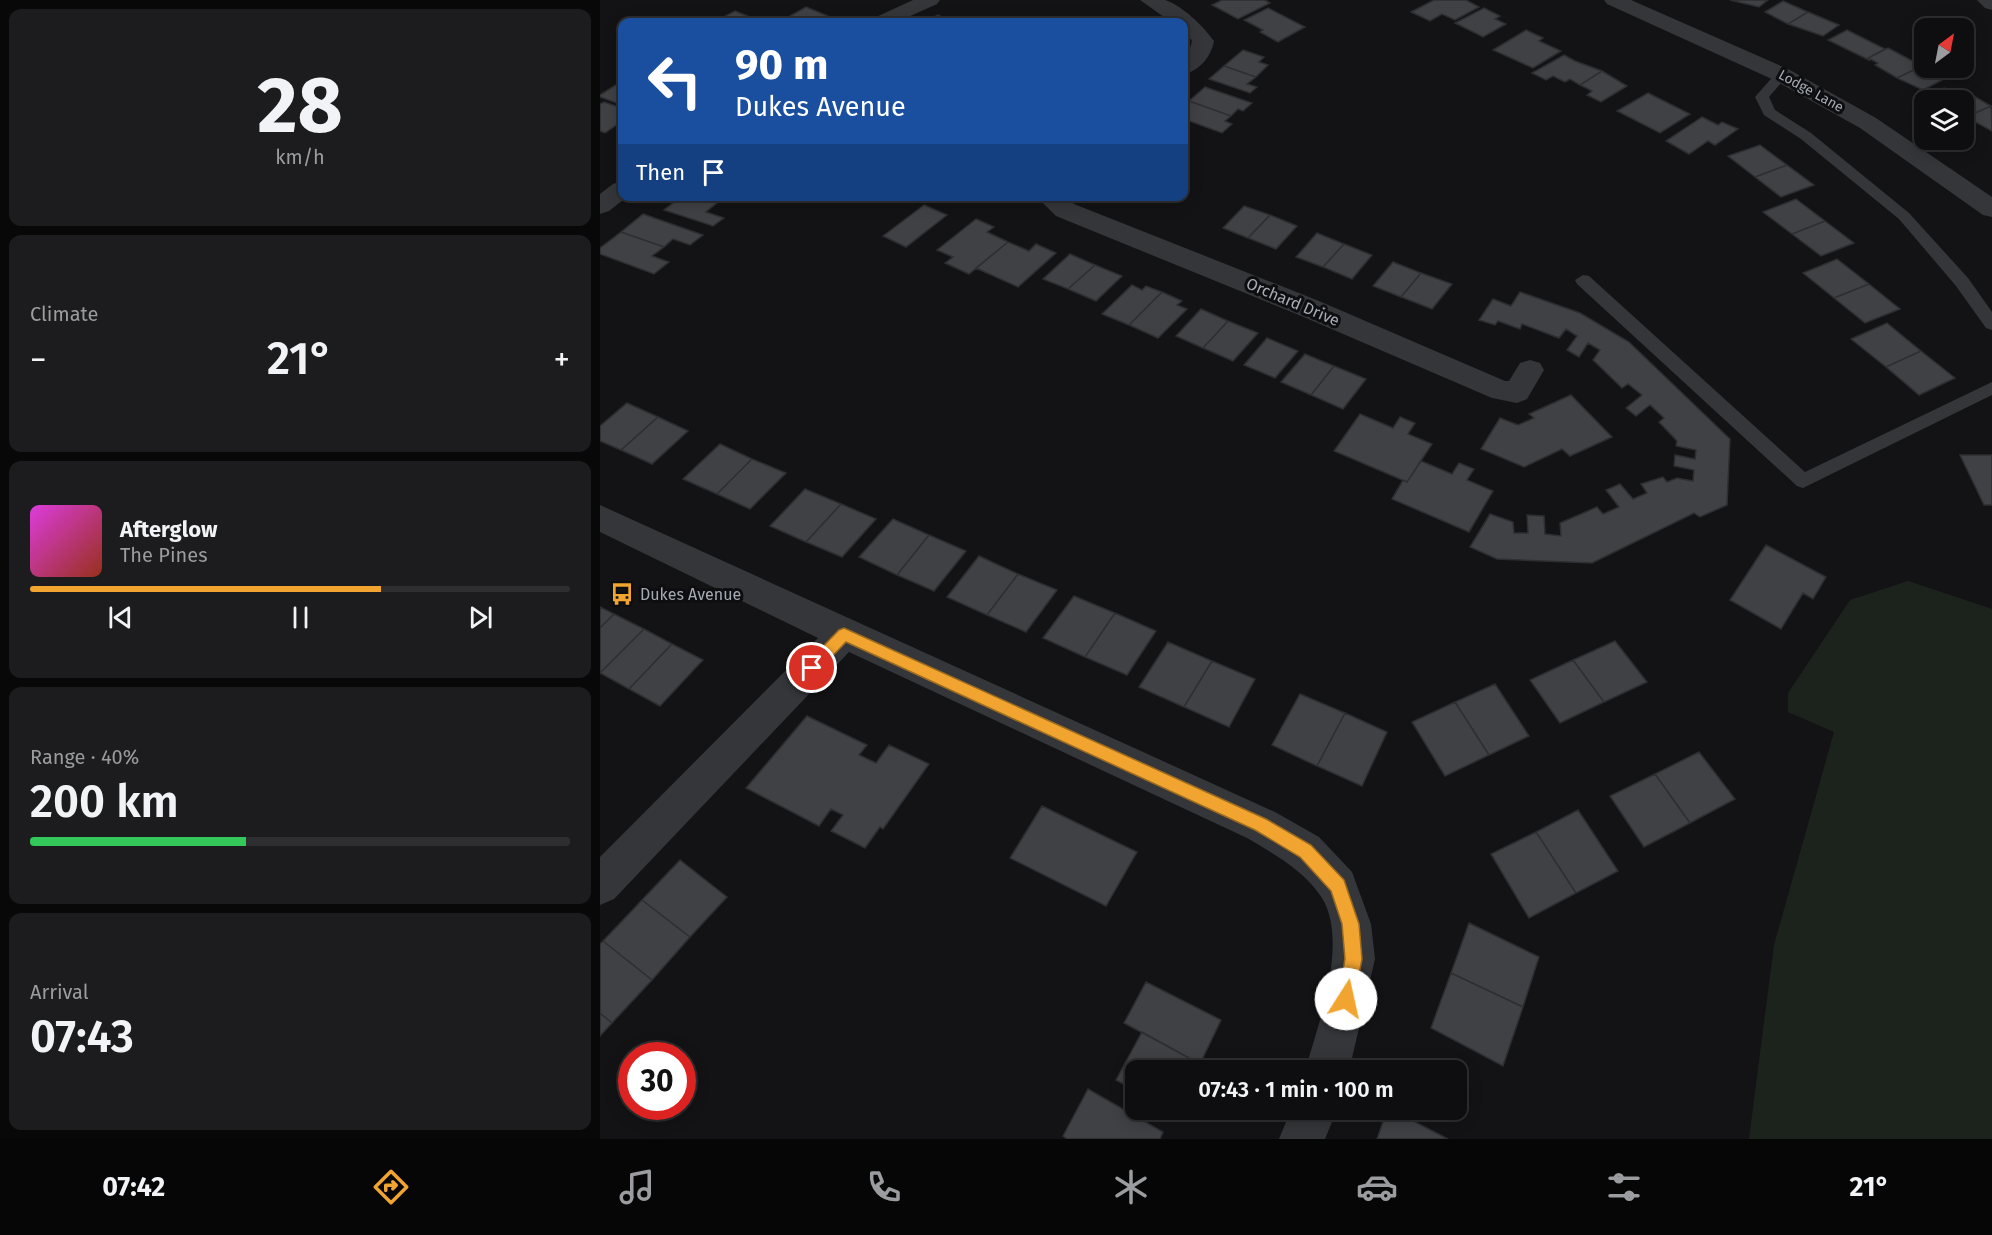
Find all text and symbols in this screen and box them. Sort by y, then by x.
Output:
north arrow [1914,18,1974,78]
map controls [1914,18,1974,150]
text: 90 m [735,40,829,90]
icon: left [636,42,714,120]
text: 28 [257,59,343,153]
street label: Lodge Lane [1775,66,1847,116]
button: layers [1914,90,1974,150]
text: Dukes Avenue [735,91,906,123]
text: km/h [275,145,325,169]
icon: arrive [697,156,730,189]
text: Then [636,159,685,186]
street label: Orchard Drive [1243,274,1343,330]
text: Climate [30,302,98,326]
text: 21° [267,332,333,386]
text: − [30,340,47,380]
text: + [554,340,570,380]
text: Afterglow [120,516,217,543]
text: The Pines [120,543,207,567]
bus stop icon: Dukes Avenue [609,581,635,607]
place label: Dukes Avenue [640,585,741,604]
icon: previous [104,601,137,634]
icon: pause [284,601,317,634]
icon: next [464,601,497,634]
pin [786,642,837,693]
icon: arrive [795,651,828,684]
text: Range · 40% [30,745,139,769]
text: 200 km [30,775,179,829]
position arrow [1314,967,1378,1031]
text: Arrival [30,980,89,1004]
text: 07:43 [30,1010,134,1064]
speed limit sign: 30 [618,1042,696,1120]
text: 07:43 · 1 min · 100 m [1198,1076,1394,1103]
icon: directions [370,1166,412,1208]
icon: music [616,1166,658,1208]
icon: phone [863,1166,905,1208]
icon: climate [1110,1166,1152,1208]
icon: car [1356,1166,1398,1208]
icon: filters [1603,1166,1645,1208]
text: 07:42 [102,1171,165,1203]
text: 21° [1850,1171,1890,1203]

